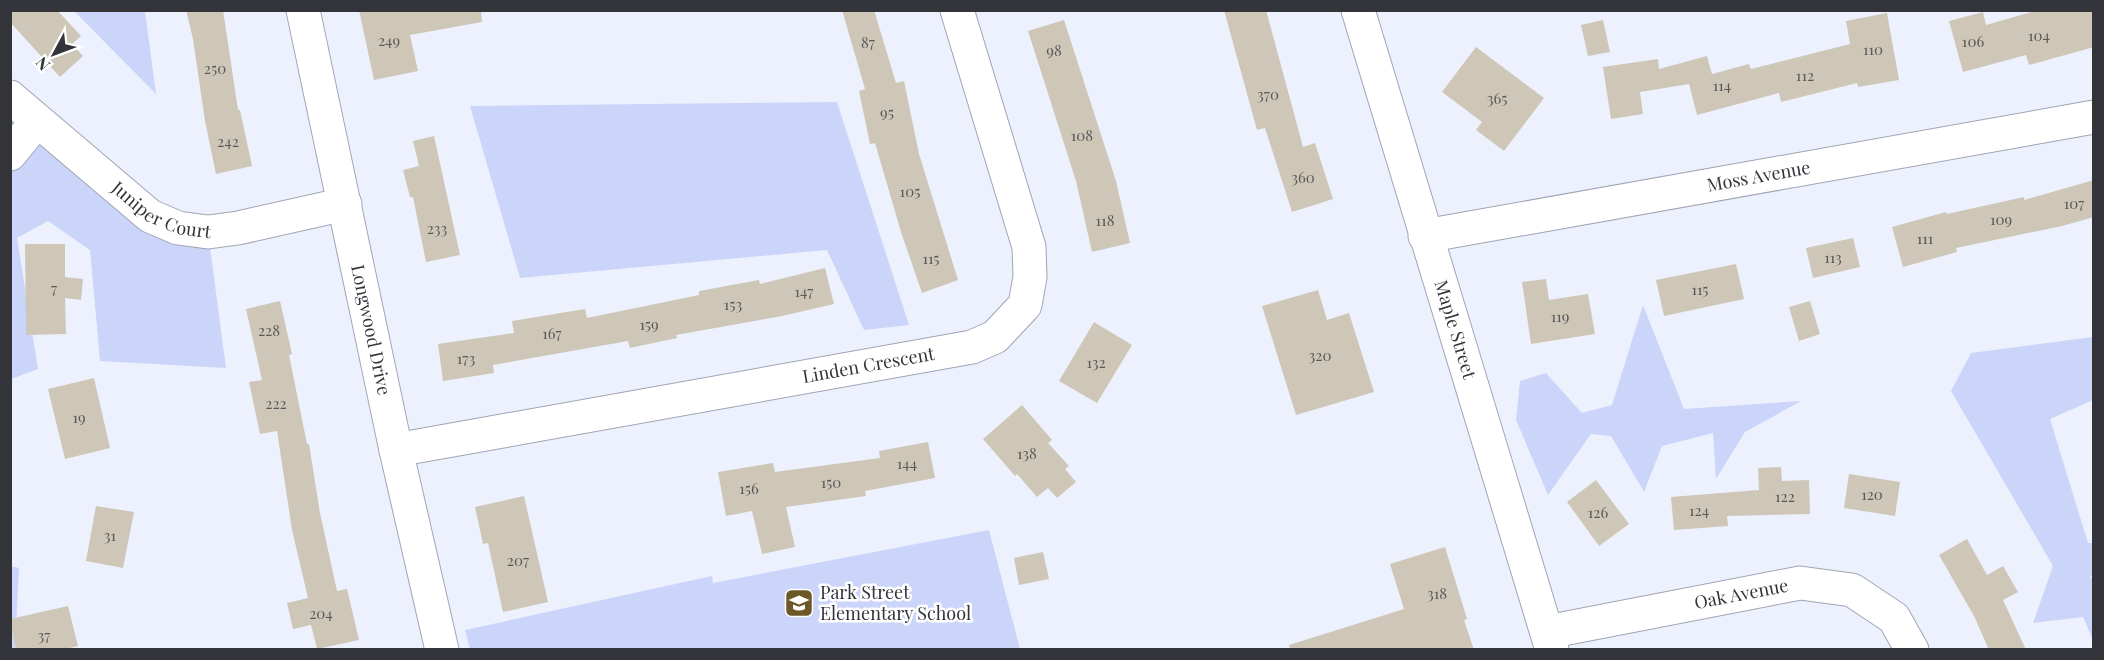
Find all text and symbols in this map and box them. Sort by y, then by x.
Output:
north arrow [24,24,84,84]
house number: 104 [2028,25,2050,45]
house number: 249 [378,30,400,50]
house number: 106 [1962,31,1984,51]
house number: 87 [861,32,875,52]
house number: 110 [1863,39,1883,59]
house number: 98 [1046,40,1062,60]
text: N [30,53,54,75]
house number: 250 [204,58,226,78]
house number: 112 [1796,65,1814,85]
house number: 114 [1713,75,1731,95]
house number: 370 [1257,84,1279,104]
house number: 365 [1487,88,1507,108]
house number: 95 [880,102,894,122]
house number: 108 [1071,125,1093,145]
house number: 242 [217,131,239,151]
street label: Moss Avenue [1705,155,1812,197]
house number: 360 [1291,167,1315,187]
street label: Juniper Court [106,175,213,243]
house number: 105 [900,181,920,201]
house number: 107 [2064,193,2084,213]
house number: 109 [1990,209,2012,229]
house number: 118 [1096,210,1115,230]
house number: 233 [427,218,448,238]
house number: 111 [1917,228,1934,248]
house number: 113 [1824,247,1842,267]
house number: 115 [922,248,940,268]
street label: Longwood Drive [346,262,397,397]
street label: Maple Street [1430,277,1482,382]
house number: 7 [51,278,57,298]
house number: 115 [1691,279,1709,299]
house number: 147 [795,281,813,301]
house number: 153 [724,294,742,314]
house number: 119 [1551,306,1569,326]
house number: 159 [639,314,659,334]
house number: 228 [258,320,280,340]
house number: 167 [542,323,562,343]
street label: Linden Crescent [800,341,937,388]
house number: 320 [1309,345,1331,365]
house number: 173 [457,348,475,368]
house number: 132 [1086,352,1106,372]
house number: 222 [265,393,287,413]
house number: 19 [72,407,86,427]
house number: 138 [1017,443,1037,463]
house number: 144 [897,453,917,473]
house number: 150 [821,472,841,492]
house number: 156 [739,478,759,498]
house number: 120 [1861,484,1883,504]
house number: 122 [1775,486,1795,506]
house number: 124 [1689,500,1709,520]
house number: 126 [1588,502,1608,522]
house number: 31 [104,525,117,545]
house number: 207 [507,550,529,570]
street label: Oak Avenue [1692,573,1790,614]
place label: Park Street Elementary School [820,580,971,625]
house number: 318 [1427,583,1447,603]
school or university icon: Park Street Elementary School [783,587,815,619]
house number: 204 [309,603,333,623]
house number: 37 [38,625,50,645]

